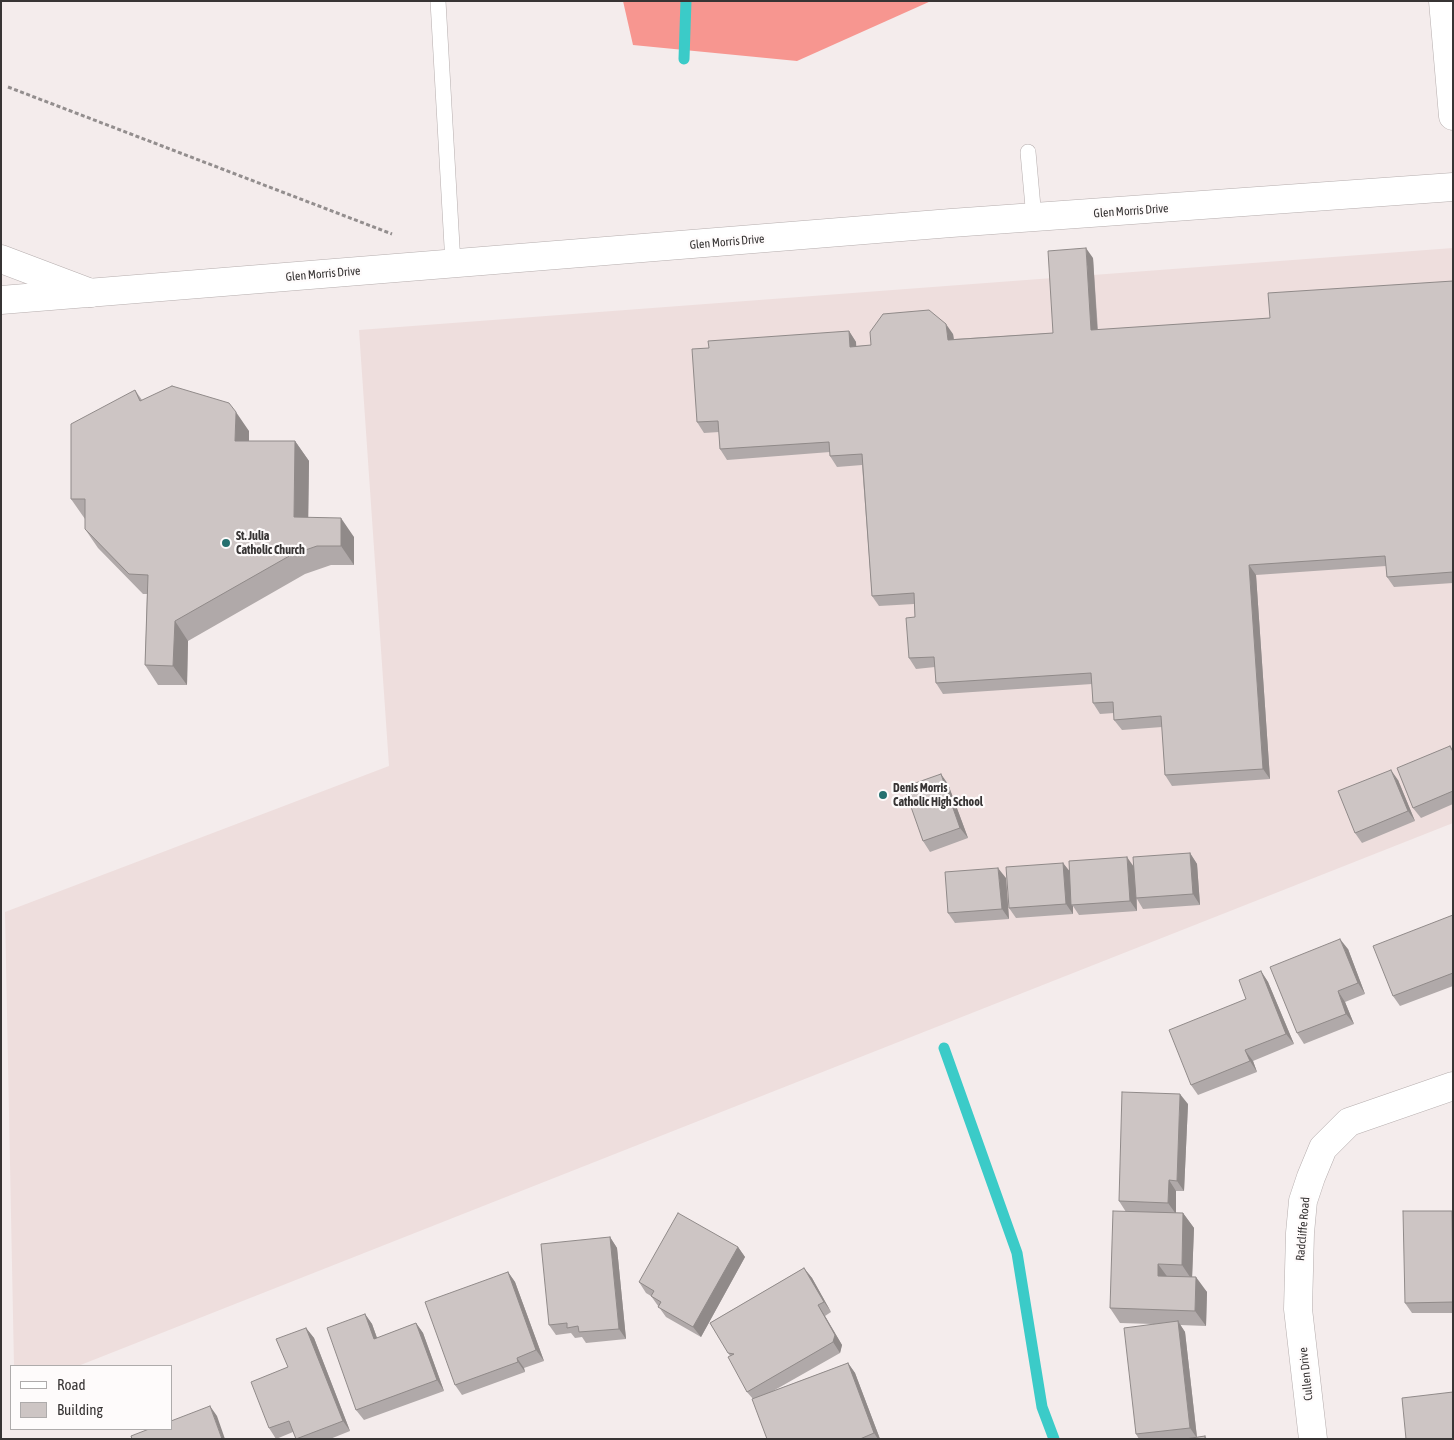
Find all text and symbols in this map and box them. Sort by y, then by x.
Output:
street label: Glen Morris Drive [1093,201,1169,221]
street label: Glen Morris Drive [689,232,765,252]
street label: Glen Morris Drive [285,264,361,284]
place label: St. Julia Catholic Church [236,529,305,557]
marker: St. Julia Catholic Church [220,537,232,549]
place label: Denis Morris Catholic High School [893,781,983,809]
marker: Denis Morris Catholic High School [877,789,889,801]
street label: Radcliffe Road [1293,1196,1313,1262]
street label: Cullen Drive [1296,1347,1316,1401]
legend [10,1365,172,1430]
text: Road [57,1376,86,1393]
text: Building [57,1401,103,1418]

